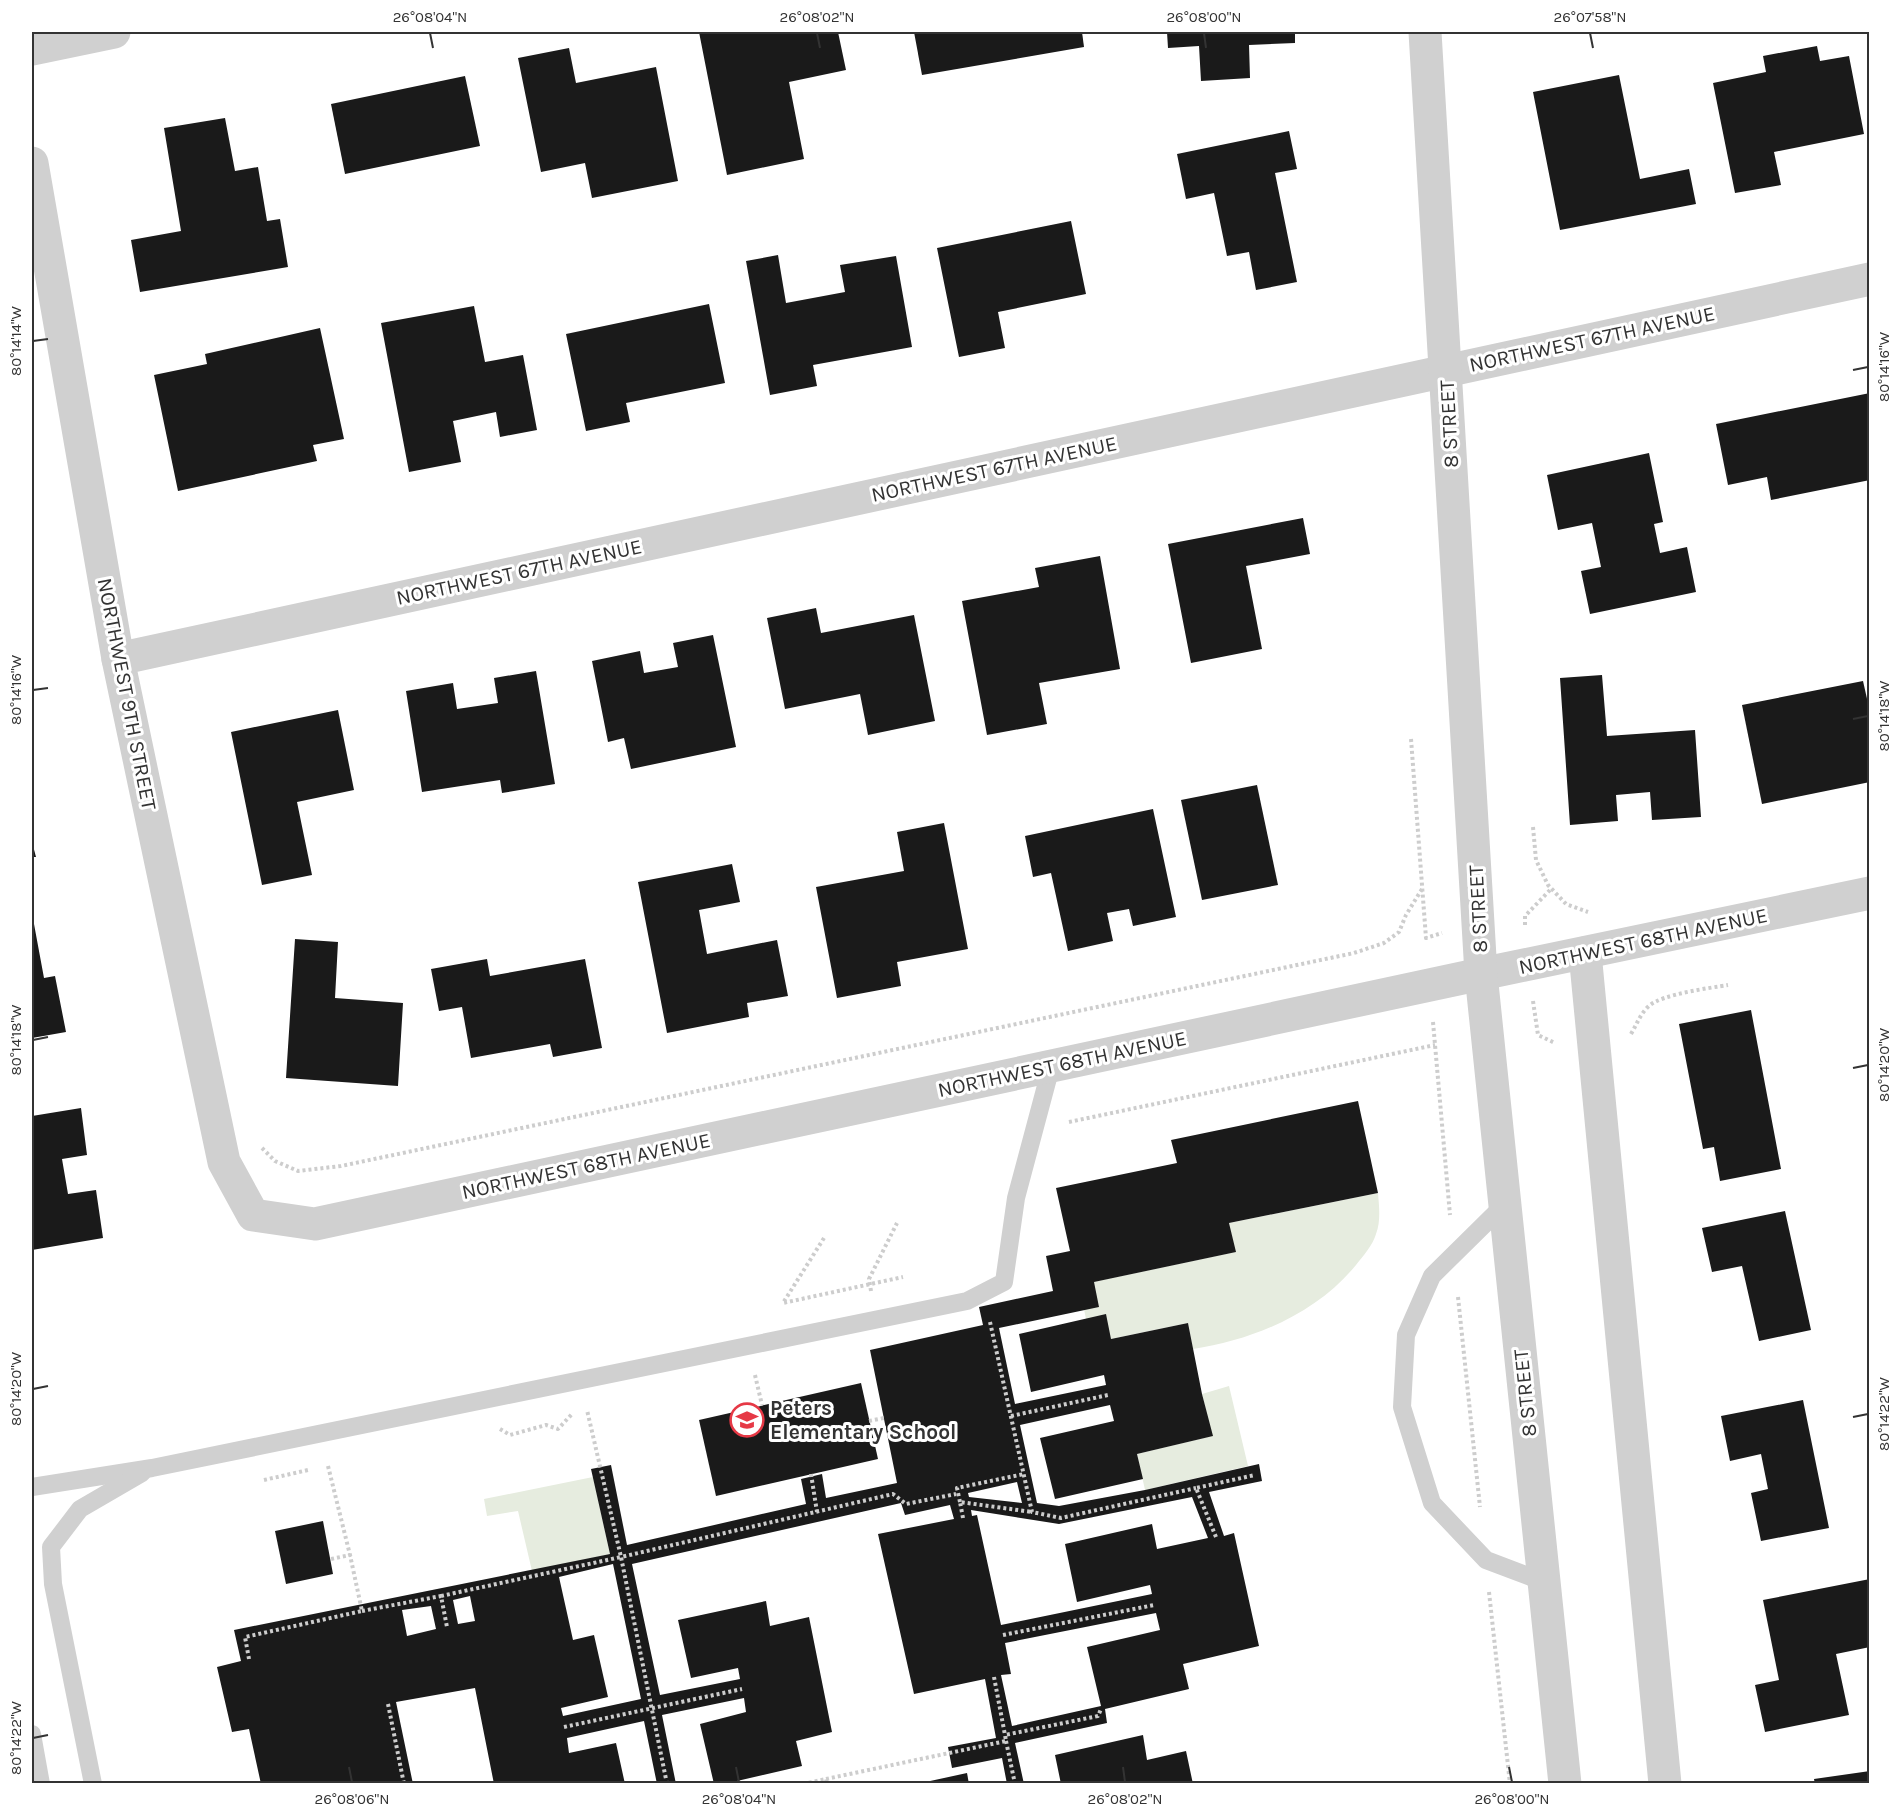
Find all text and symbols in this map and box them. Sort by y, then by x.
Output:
text: 26°08'04"N [393,8,467,26]
text: 26°08'02"N [780,8,854,26]
text: 26°08'00"N [1166,8,1242,26]
text: 26°07'58"N [1554,8,1626,26]
street label: NORTHWEST 67TH AVENUE [1467,301,1717,377]
text: 80°14'14"W [7,305,25,376]
text: 80°14'16"W [1875,331,1893,402]
street label: 8 STREET [1435,379,1463,469]
street label: NORTHWEST 67TH AVENUE [869,431,1119,507]
street label: NORTHWEST 67TH AVENUE [394,534,644,610]
street label: NORTHWEST 9TH STREET [93,576,161,813]
text: 80°14'16"W [7,654,25,725]
text: 80°14'18"W [1875,680,1893,751]
street label: 8 STREET [1464,864,1492,954]
street label: NORTHWEST 68TH AVENUE [1517,903,1769,979]
text: 80°14'18"W [7,1004,25,1075]
street label: NORTHWEST 68TH AVENUE [936,1026,1188,1102]
text: 80°14'20"W [1875,1027,1893,1102]
street label: NORTHWEST 68TH AVENUE [460,1128,712,1204]
street label: 8 STREET [1508,1347,1542,1438]
text: 80°14'20"W [7,1351,25,1426]
text: 80°14'22"W [1875,1376,1893,1451]
place label: Peters Elementary School [770,1396,956,1444]
school or university icon: Peters Elementary School [729,1402,765,1438]
text: 80°14'22"W [7,1700,25,1775]
text: 26°08'06"N [315,1790,389,1808]
text: 26°08'04"N [702,1790,776,1808]
text: 26°08'02"N [1088,1790,1162,1808]
text: 26°08'00"N [1474,1790,1550,1808]

